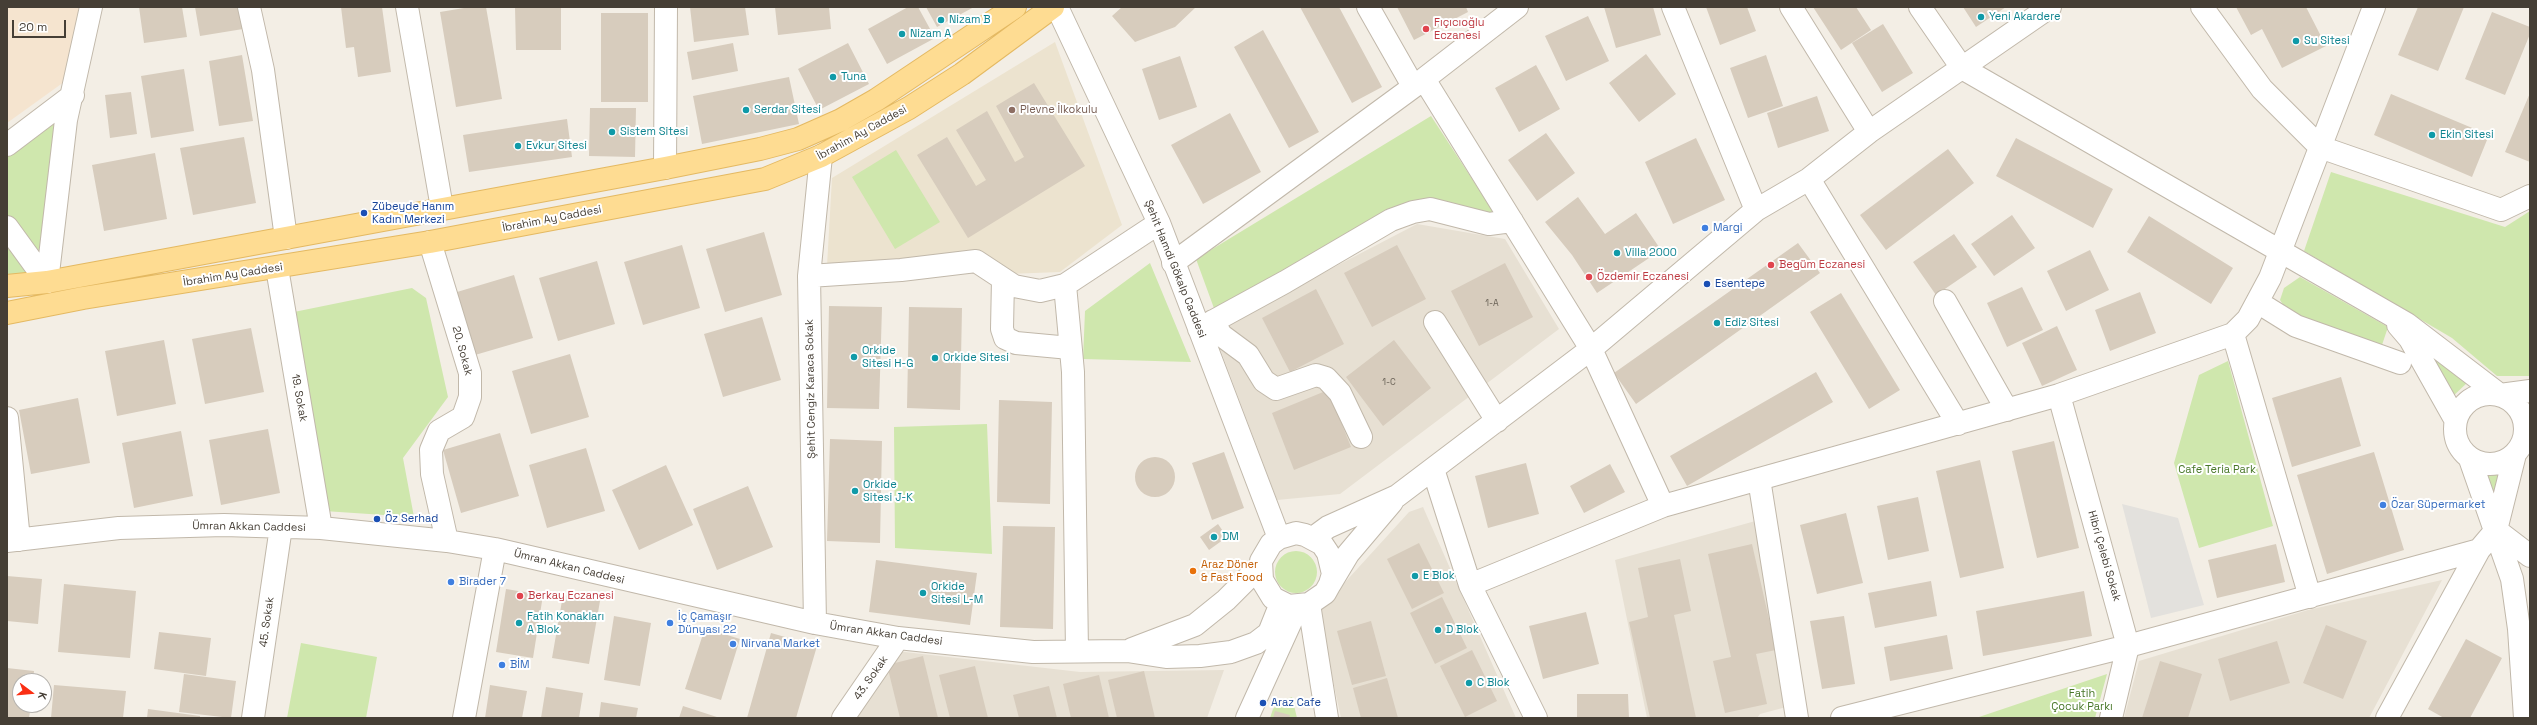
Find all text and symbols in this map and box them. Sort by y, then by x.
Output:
place label: Yeni Akardere [1989,10,2061,24]
scale bar [14,12,68,38]
marker: Yeni Akardere [1976,12,1986,22]
place label: Nizam B [949,13,991,27]
marker: Nizam B [936,15,946,25]
place label: Fıçıcıoğlu Eczanesi [1434,16,1484,42]
text: 20 m [19,19,47,35]
marker: Fıçıcıoğlu Eczanesi [1421,24,1431,34]
place label: Nizam A [910,27,951,41]
marker: Nizam A [897,29,907,39]
place label: Su Sitesi [2304,34,2350,48]
marker: Su Sitesi [2291,36,2301,46]
place label: Tuna [841,70,866,84]
marker: Tuna [828,72,838,82]
place label: Serdar Sitesi [754,103,821,117]
street label: İbrahim Ay Caddesi [815,103,909,163]
place label: Plevne İlkokulu [1020,103,1097,117]
marker: Serdar Sitesi [741,105,751,115]
marker: Plevne İlkokulu [1007,105,1017,115]
place label: Sistem Sitesi [620,125,688,139]
marker: Sistem Sitesi [607,127,617,137]
place label: Ekin Sitesi [2440,128,2494,142]
marker: Ekin Sitesi [2427,130,2437,140]
place label: Evkur Sitesi [526,139,587,153]
marker: Evkur Sitesi [513,141,523,151]
street label: Şehit Hamdi Gökalp Caddesi [1141,198,1209,340]
place label: Zübeyde Hanım Kadın Merkezi [372,200,454,226]
street label: İbrahim Ay Caddesi [501,203,603,235]
marker: Zübeyde Hanım Kadın Merkezi [359,208,369,218]
place label: Margi [1713,221,1743,235]
marker: Margi [1700,223,1710,233]
place label: Villa 2000 [1625,246,1677,260]
marker: Villa 2000 [1612,248,1622,258]
place label: Begüm Eczanesi [1779,258,1865,272]
marker: Begüm Eczanesi [1766,260,1776,270]
street label: İbrahim Ay Caddesi [182,261,284,289]
place label: Özdemir Eczanesi [1597,270,1689,284]
marker: Özdemir Eczanesi [1584,272,1594,282]
place label: Esentepe [1715,277,1765,291]
marker: Esentepe [1702,279,1712,289]
house number: 1-A [1485,299,1499,309]
place label: Ediz Sitesi [1725,316,1779,330]
marker: Ediz Sitesi [1712,318,1722,328]
street label: Şehit Cengiz Karaca Sokak [803,319,819,459]
street label: 20. Sokak [449,325,475,377]
place label: Orkide Sitesi H-G [862,344,914,370]
place label: Orkide Sitesi [943,351,1009,365]
marker: Orkide Sitesi H-G [849,352,859,362]
marker: Orkide Sitesi [930,353,940,363]
street label: 19. Sokak [288,373,310,423]
house number: 1-C [1382,378,1396,388]
park label: Cafe Teria Park [2178,463,2256,477]
place label: Orkide Sitesi J-K [863,478,913,504]
marker: Orkide Sitesi J-K [850,486,860,496]
place label: Özar Süpermarket [2391,498,2485,512]
marker: Özar Süpermarket [2378,500,2388,510]
street label: Hibri Çelebi Sokak [2085,509,2123,603]
place label: Öz Serhad [385,512,438,526]
marker: Öz Serhad [372,514,382,524]
street label: Ümran Akkan Caddesi [192,519,306,535]
place label: DM [1222,530,1239,544]
marker: DM [1209,532,1219,542]
street label: Ümran Akkan Caddesi [512,547,626,587]
place label: Araz Döner & Fast Food [1201,558,1263,584]
marker: Araz Döner & Fast Food [1188,566,1198,576]
place label: E Blok [1423,569,1455,583]
marker: E Blok [1410,571,1420,581]
place label: Birader 7 [459,575,506,589]
marker: Birader 7 [446,577,456,587]
place label: Orkide Sitesi L-M [931,580,983,606]
marker: Orkide Sitesi L-M [918,588,928,598]
place label: Berkay Eczanesi [528,589,614,603]
marker: Berkay Eczanesi [515,591,525,601]
street label: 45. Sokak [257,596,277,648]
place label: Fatih Konakları A Blok [527,610,604,636]
place label: İç Çamaşır Dünyası 22 [678,610,736,636]
marker: Fatih Konakları A Blok [514,618,524,628]
marker: İç Çamaşır Dünyası 22 [665,618,675,628]
street label: Ümran Akkan Caddesi [829,620,943,648]
place label: D Blok [1446,623,1479,637]
marker: D Blok [1433,625,1443,635]
place label: Nirvana Market [741,637,820,651]
marker: Nirvana Market [728,639,738,649]
street label: 43. Sokak [851,653,891,703]
place label: BİM [510,658,529,672]
marker: BİM [497,660,507,670]
north arrow [12,673,52,713]
place label: C Blok [1477,676,1510,690]
marker: C Blok [1464,678,1474,688]
park label: Fatih Çocuk Parkı [2051,687,2113,713]
text: K [35,691,50,701]
place label: Araz Cafe [1271,696,1321,710]
marker: Araz Cafe [1258,698,1268,708]

